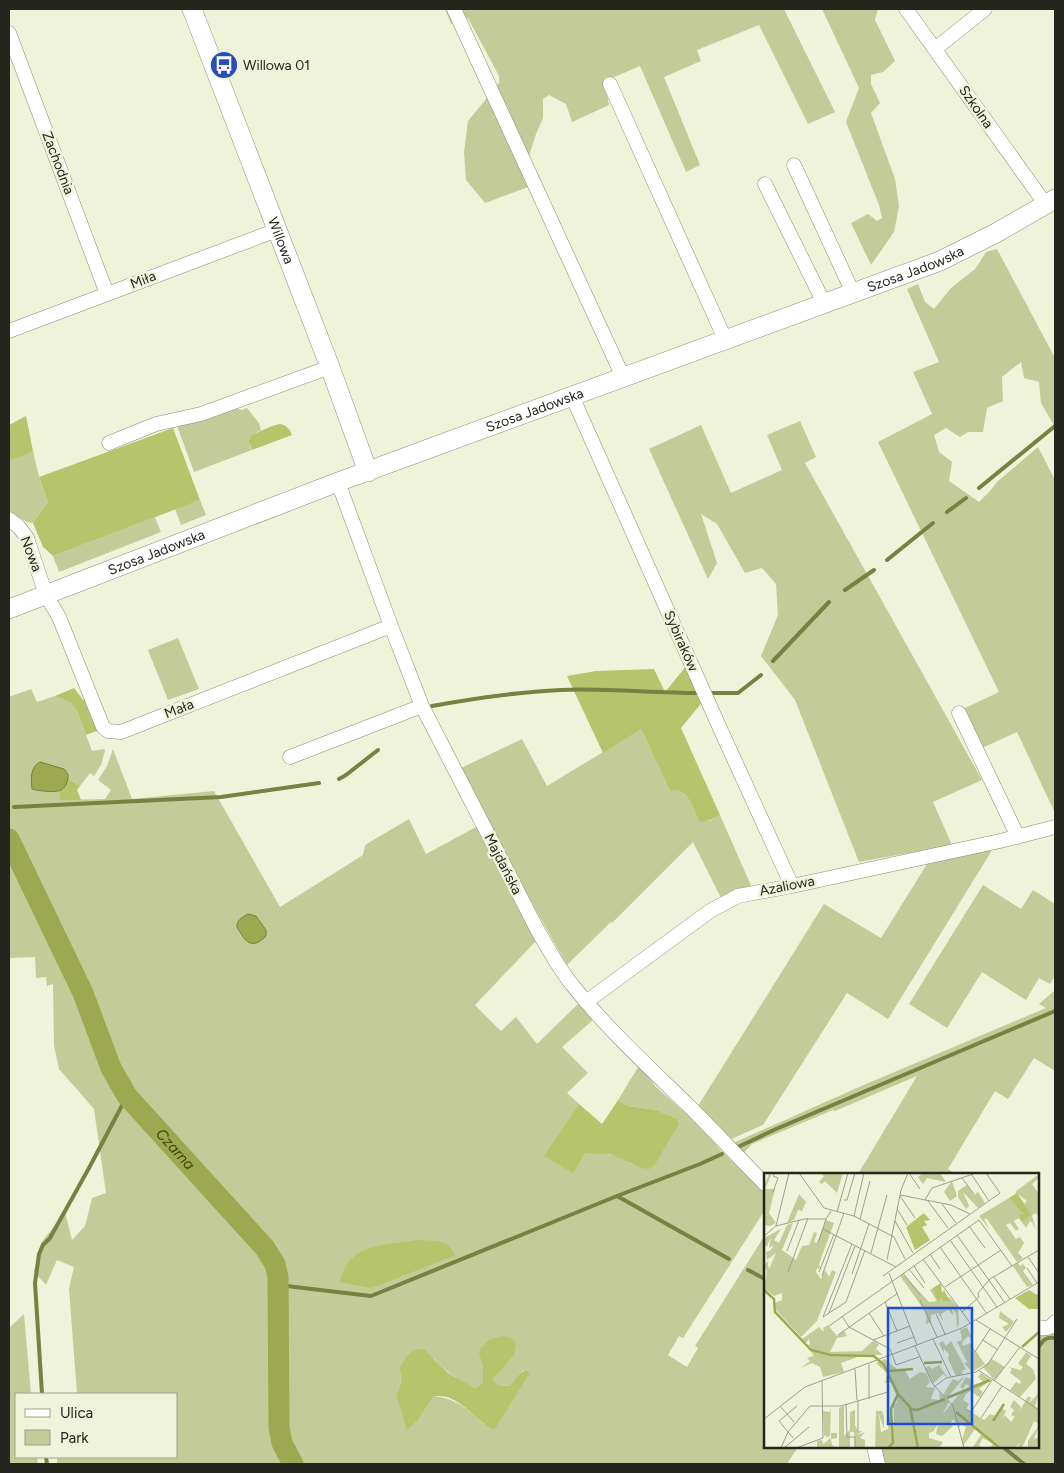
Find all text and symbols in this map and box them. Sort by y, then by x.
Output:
bus stop icon: Willowa 01 [209,50,239,80]
place label: Willowa 01 [243,57,310,74]
street label: Szkolna [955,82,997,132]
street label: Zachodnia [38,129,78,197]
street label: Willowa [264,215,298,266]
street label: Szosa Jadowska [865,242,966,296]
street label: Miła [128,267,158,293]
street label: Szosa Jadowska [483,384,586,436]
street label: Szosa Jadowska [105,526,207,578]
street label: Nowa [16,534,46,574]
street label: Sybiraków [660,608,702,674]
street label: Mała [162,696,196,722]
street label: Majdańska [480,831,526,897]
street label: Azaliowa [758,872,816,900]
water label: Czarna [152,1125,199,1174]
inset map [764,1173,1039,1448]
legend [15,1393,178,1458]
text: Ulica [60,1404,93,1422]
text: Park [60,1429,89,1447]

